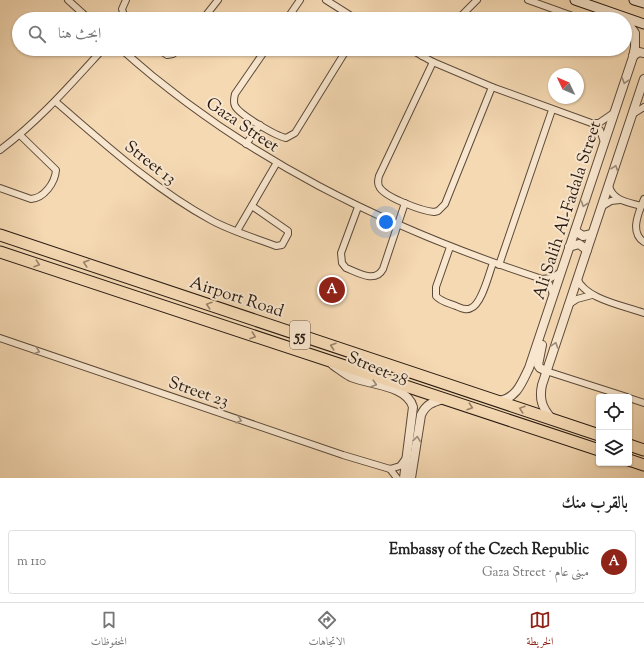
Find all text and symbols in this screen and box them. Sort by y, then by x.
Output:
search box [12,12,632,56]
icon: search [26,23,48,45]
text: ابحث هنا [58,24,101,45]
north arrow [548,68,584,104]
one-way arrow [621,77,630,84]
street label: Gaza Street [201,92,283,159]
street label: Ali Salih Al-Fadala Street [528,118,608,303]
street label: Street 13 [119,136,181,192]
one-way arrow [610,165,618,172]
one-way arrow [580,201,588,208]
your location [376,212,396,232]
one-way arrow [33,259,40,268]
one-way arrow [83,260,90,268]
street label: Airport Road [186,271,287,325]
pin: A [319,275,345,305]
one-way arrow [206,301,213,310]
road number: 55 [290,321,310,349]
one-way arrow [250,331,257,340]
one-way arrow [550,341,559,348]
one-way arrow [329,342,336,350]
one-way arrow [33,346,40,354]
street label: Street 28 [343,346,411,393]
street label: Street 23 [165,371,232,414]
one-way arrow [371,379,378,388]
map controls [596,394,632,466]
button: locate [596,394,632,430]
one-way arrow [466,403,473,411]
one-way arrow [519,405,526,414]
one-way arrow [236,415,243,424]
button: layers [596,430,632,466]
one-way arrow [412,436,421,443]
text: بالقرب منك [562,492,628,516]
text: Embassy of the Czech Republic [389,540,589,561]
text: 110 m [17,553,46,571]
text: A [609,553,619,571]
text: مبنى عام · Gaza Street [482,564,589,582]
tab: المحفوظات [91,609,127,652]
tab: الاتجاهات [308,609,345,652]
tab: الخريطة [527,609,553,652]

